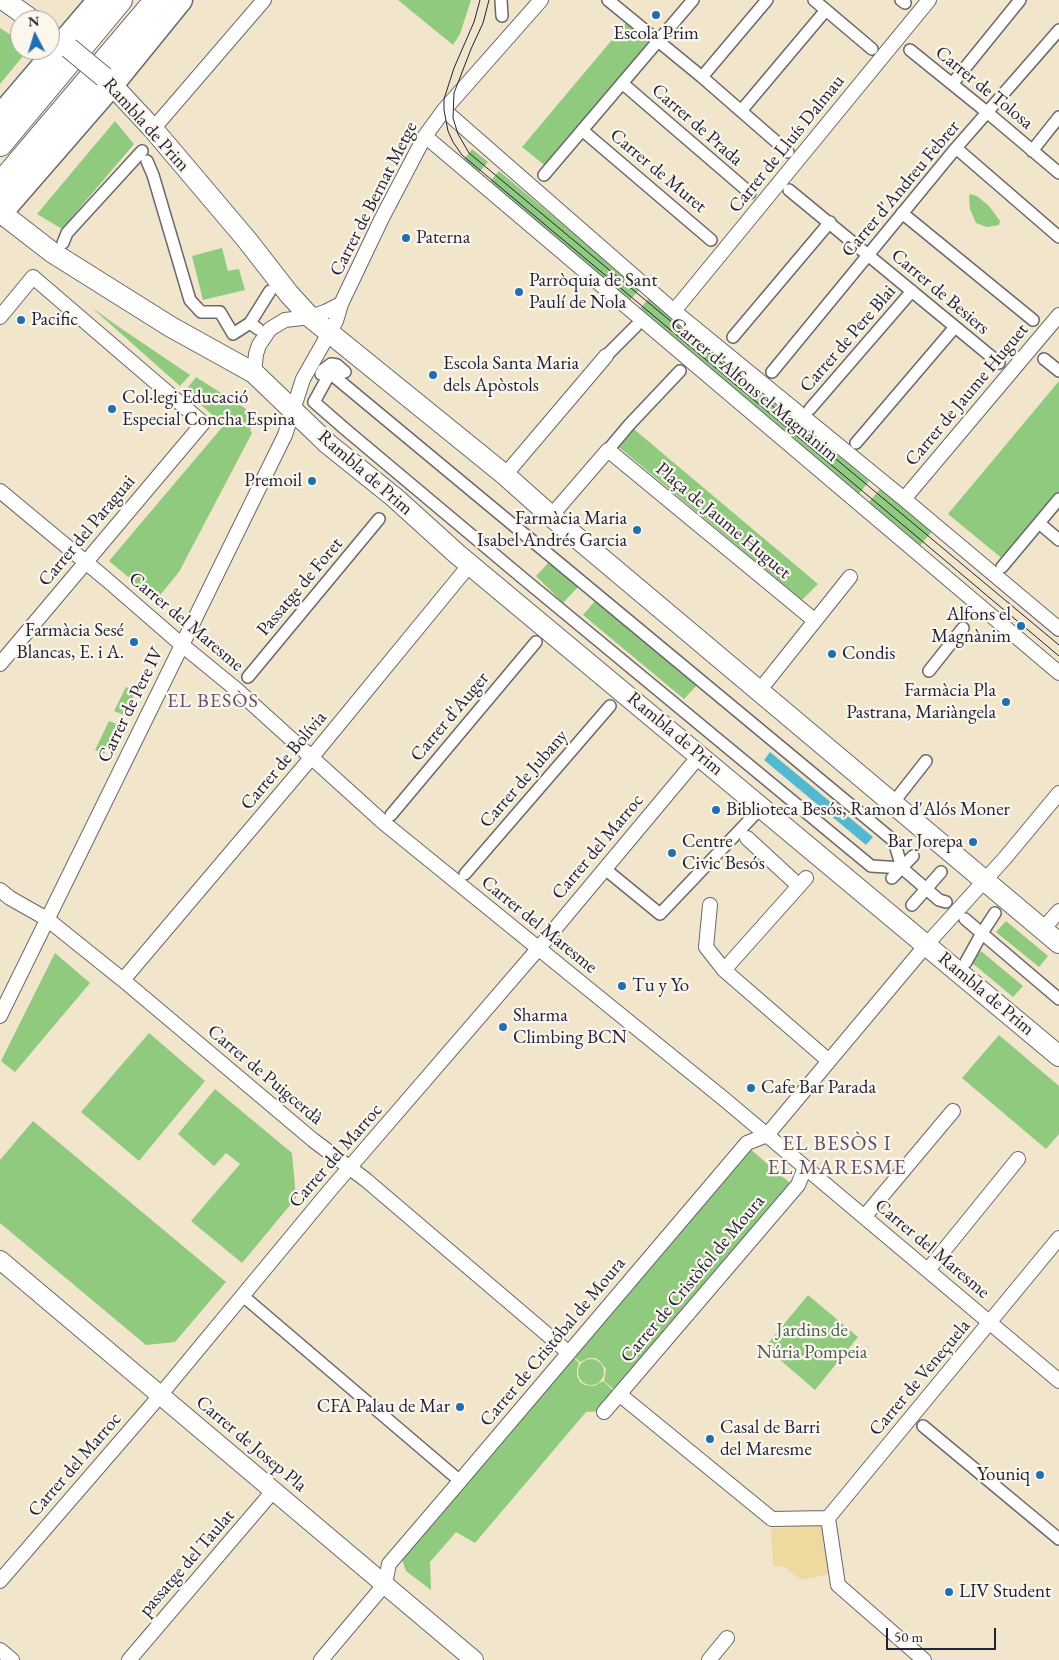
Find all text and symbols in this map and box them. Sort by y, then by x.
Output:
marker: Escola Prim [650,9,662,21]
north arrow [10,10,60,60]
text: N [27,12,40,31]
place label: Escola Prim [613,23,699,45]
street label: Carrer de Tolosa [930,41,1038,135]
street label: Carrer de Lluís Dalmau [724,70,850,218]
street label: Rambla de Prim [98,73,194,177]
street label: Carrer de Prada [647,79,747,171]
street label: Carrer d'Andreu Febrer [837,116,965,262]
street label: Carrer de Bernat Metge [325,118,423,280]
street label: Carrer de Muret [605,124,711,218]
place label: Paterna [416,227,470,249]
marker: Paterna [400,232,412,244]
street label: Carrer de Besiers [886,244,994,340]
place label: Parròquia de Sant Paulí de Nola [529,270,657,314]
street label: Carrer de Pere Blai [795,281,901,397]
marker: Parròquia de Sant Paulí de Nola [513,286,525,298]
place label: Pacific [31,309,78,331]
street label: Carrer d'Alfons el Magnànim [665,313,843,467]
marker: Pacific [15,314,27,326]
street label: Carrer de Jaume Huguet [901,319,1033,471]
place label: Escola Santa Maria dels Apòstols [443,353,579,397]
marker: Escola Santa Maria dels Apòstols [427,369,439,381]
place label: Col·legi Educació Especial Concha Espina [122,387,295,431]
marker: Col·legi Educació Especial Concha Espina [106,403,118,415]
street label: Rambla de Prim [313,426,417,520]
street label: Plaça de Jaume Huguet [651,458,795,584]
place label: Premoil [244,470,302,492]
street label: Carrer del Paraguai [34,471,140,591]
marker: Premoil [306,475,318,487]
place label: Farmàcia Maria Isabel Andrés Garcia [477,508,627,552]
marker: Farmàcia Maria Isabel Andrés Garcia [631,524,643,536]
street label: Passatge de Foret [252,533,348,641]
street label: Carrer del Maresme [124,567,248,677]
place label: Alfons el Magnànim [931,604,1011,648]
place label: Farmàcia Sesé Blancas, E. i A. [16,620,124,664]
marker: Alfons el Magnànim [1015,620,1027,632]
marker: Farmàcia Sesé Blancas, E. i A. [128,636,140,648]
street label: Carrer de Pere IV [93,643,169,767]
place label: Condis [842,643,895,665]
marker: Condis [826,648,838,660]
street label: Carrer d'Auger [406,668,494,766]
place label: Farmàcia Pla Pastrana, Mariàngela [846,680,996,724]
street label: Rambla de Prim [622,687,728,781]
district label: EL BESÒS [166,690,260,714]
marker: Farmàcia Pla Pastrana, Mariàngela [1000,696,1012,708]
street label: Carrer de Bolívia [236,707,332,815]
street label: Carrer de Jubany [475,725,573,833]
street label: Carrer del Marroc [547,790,649,904]
place label: Biblioteca Besós, Ramon d'Alós Moner [726,799,1010,821]
marker: Biblioteca Besós, Ramon d'Alós Moner [710,804,722,816]
place label: Centre Civic Besós [682,831,765,875]
place label: Bar Jorepa [887,831,963,853]
marker: Bar Jorepa [967,836,979,848]
marker: Centre Civic Besós [666,847,678,859]
street label: Carrer del Maresme [476,871,602,979]
street label: Rambla de Prim [933,947,1039,1041]
place label: Tu y Yo [632,975,689,997]
marker: Tu y Yo [616,980,628,992]
place label: Sharma Climbing BCN [513,1005,627,1049]
street label: Carrer de Puigcerdà [203,1020,327,1130]
marker: Sharma Climbing BCN [497,1021,509,1033]
place label: Cafe Bar Parada [761,1077,876,1099]
marker: Cafe Bar Parada [745,1082,757,1094]
street label: Carrer del Marroc [284,1099,388,1213]
district label: EL BESÒS I EL MARESME [766,1131,908,1181]
street label: Carrer de Cristòfol de Moura [616,1190,770,1368]
street label: Carrer del Maresme [870,1194,994,1304]
street label: Carrer de Cristóbal de Moura [475,1253,631,1431]
street label: Carrer de Veneçuela [865,1315,975,1441]
park label: Jardins de Núria Pompeia [757,1320,867,1364]
street label: Carrer de Josep Pla [191,1391,311,1497]
place label: CFA Palau de Mar [317,1396,450,1418]
marker: CFA Palau de Mar [454,1401,466,1413]
street label: Carrer del Marroc [23,1408,127,1522]
place label: Casal de Barri del Maresme [720,1417,820,1461]
marker: Casal de Barri del Maresme [704,1433,716,1445]
place label: Youniq [977,1464,1030,1486]
marker: Youniq [1034,1469,1046,1481]
street label: passatge del Taulat [134,1505,240,1621]
place label: LIV Student [959,1581,1051,1603]
marker: LIV Student [943,1586,955,1598]
scale bar [889,1618,999,1650]
text: 50 m [894,1627,923,1646]

